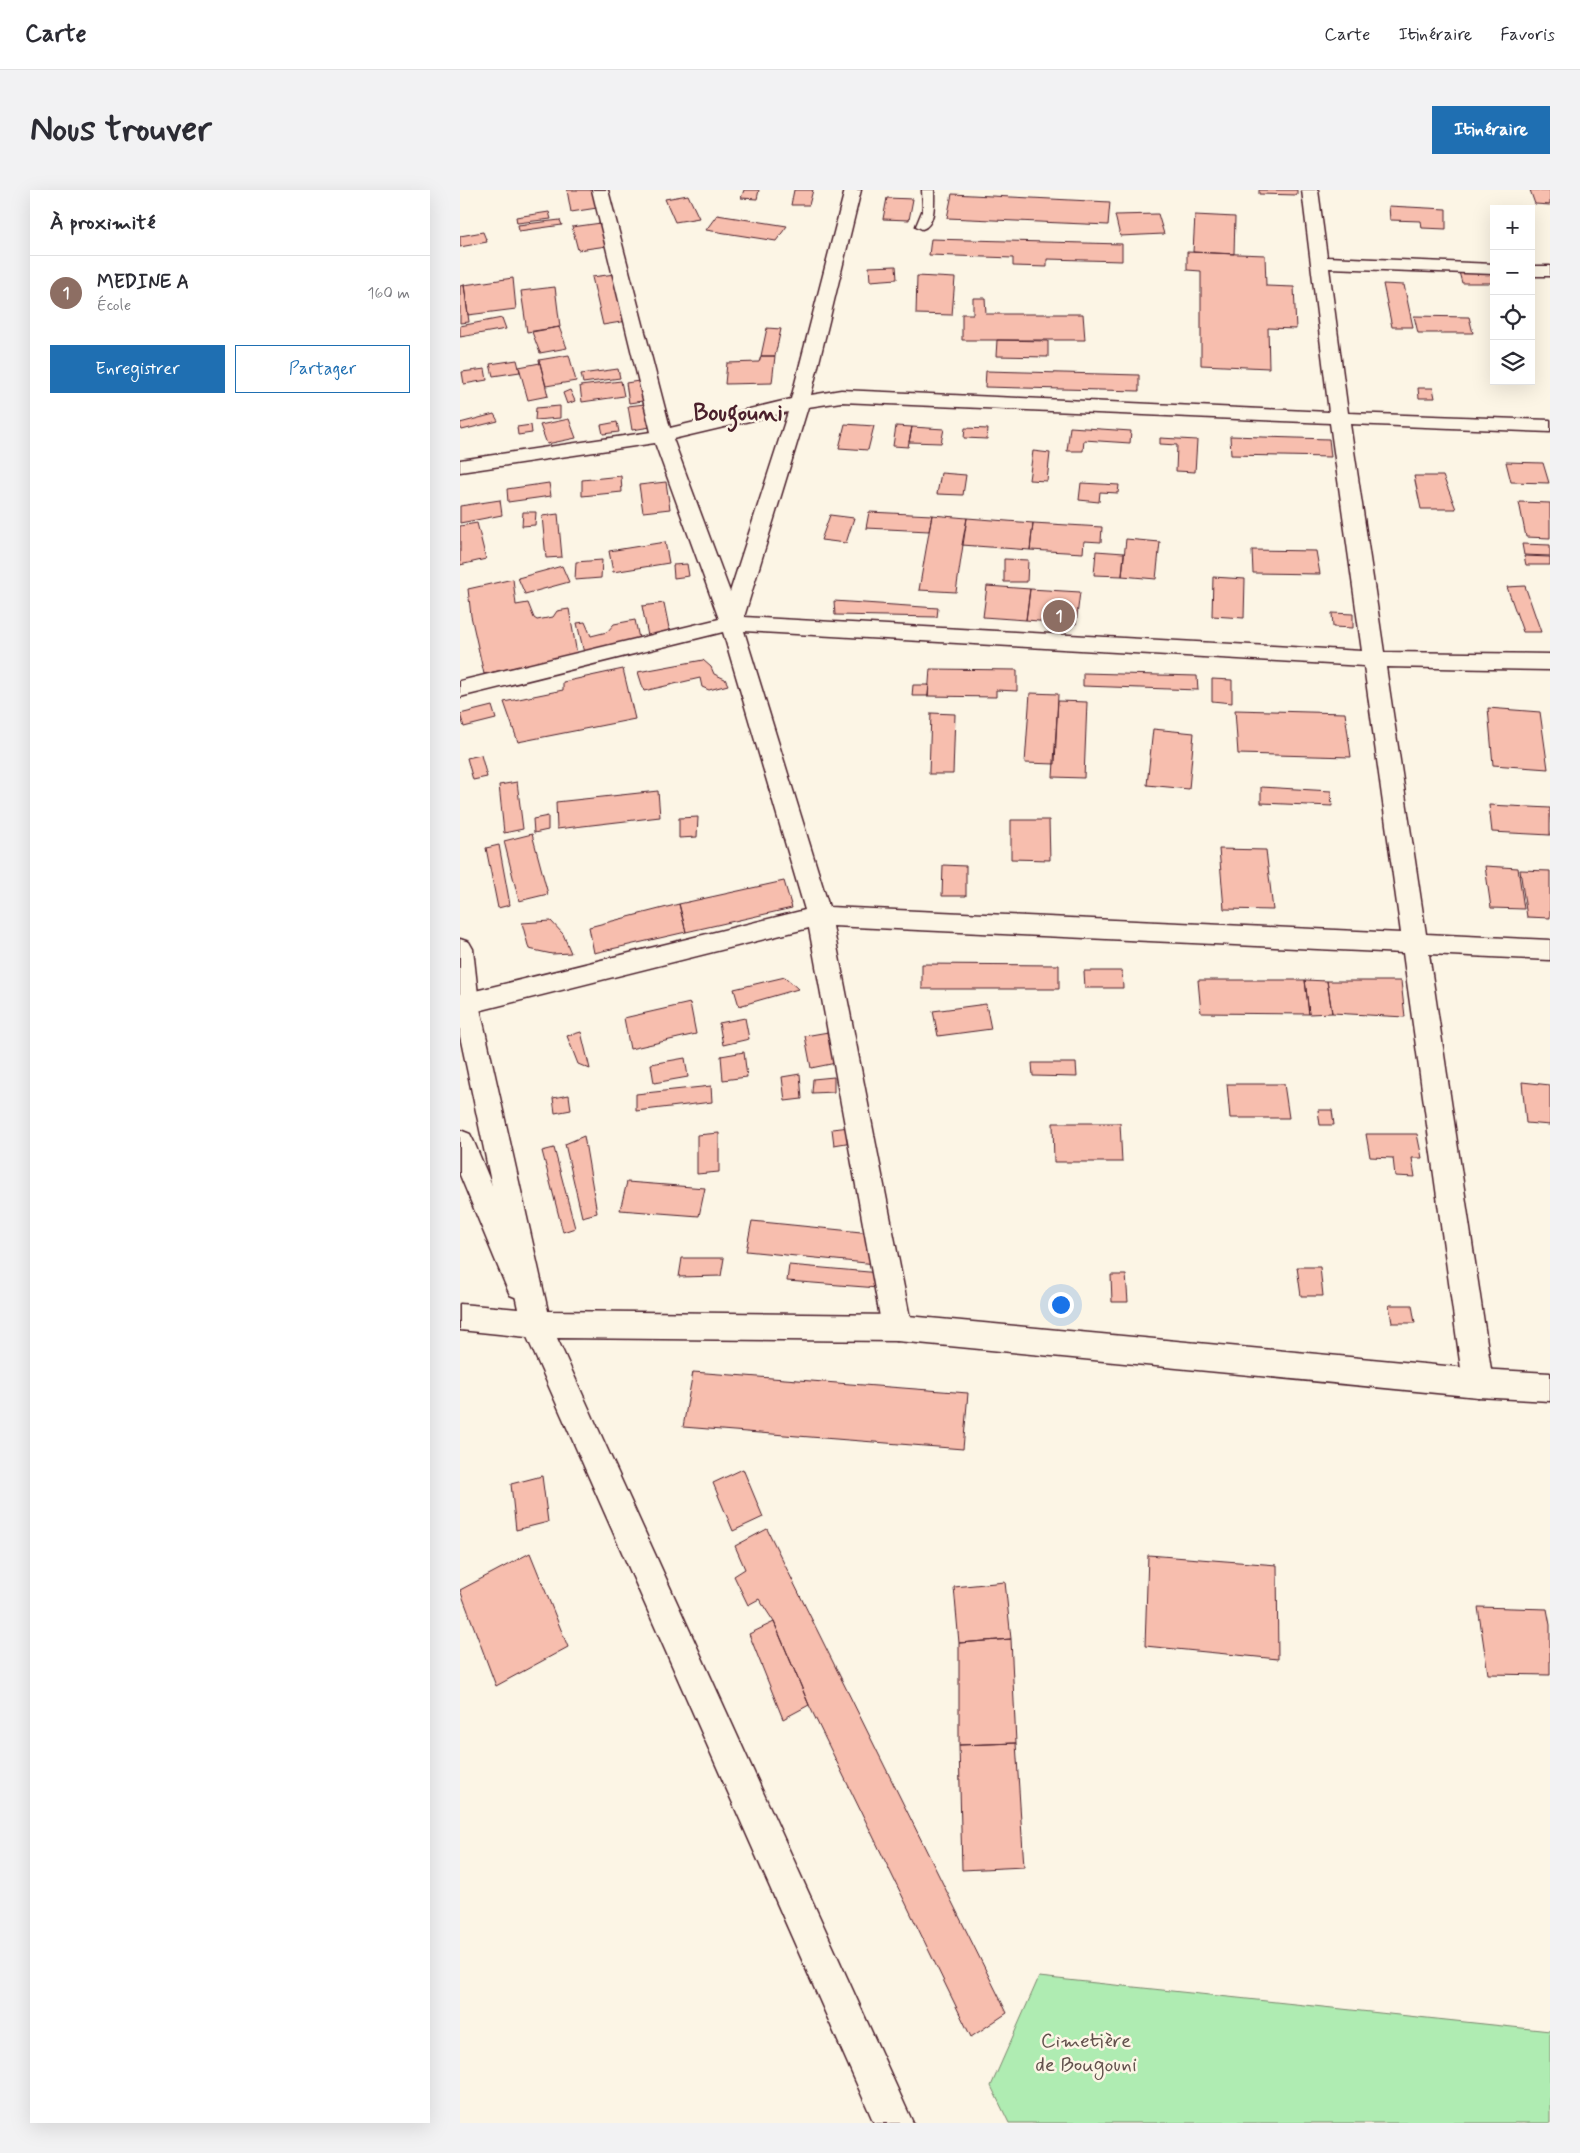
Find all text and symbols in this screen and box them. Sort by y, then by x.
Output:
text: Carte [25,19,87,50]
text: Carte [1324,23,1370,47]
text: Itinéraire [1398,23,1472,47]
text: Favoris [1500,23,1555,47]
button: Itinéraire [1432,106,1550,154]
text: Nous trouver [30,107,212,153]
map controls [1490,205,1535,385]
button: + [1490,205,1535,250]
text: À proximité [50,209,156,237]
button: − [1490,250,1535,295]
text: MEDINE A [97,270,189,295]
text: 1 [62,283,70,304]
text: 160 m [367,283,410,304]
text: École [97,295,131,316]
button: locate [1490,295,1535,340]
button: layers [1490,340,1535,385]
button: Enregistrer [50,345,225,393]
button: Partager [235,345,410,393]
district label: Bougouni [693,398,783,432]
pin: 1 [1043,597,1075,635]
your location [1048,1292,1074,1318]
park label: Cimetière de Bougouni [1035,2027,1137,2080]

